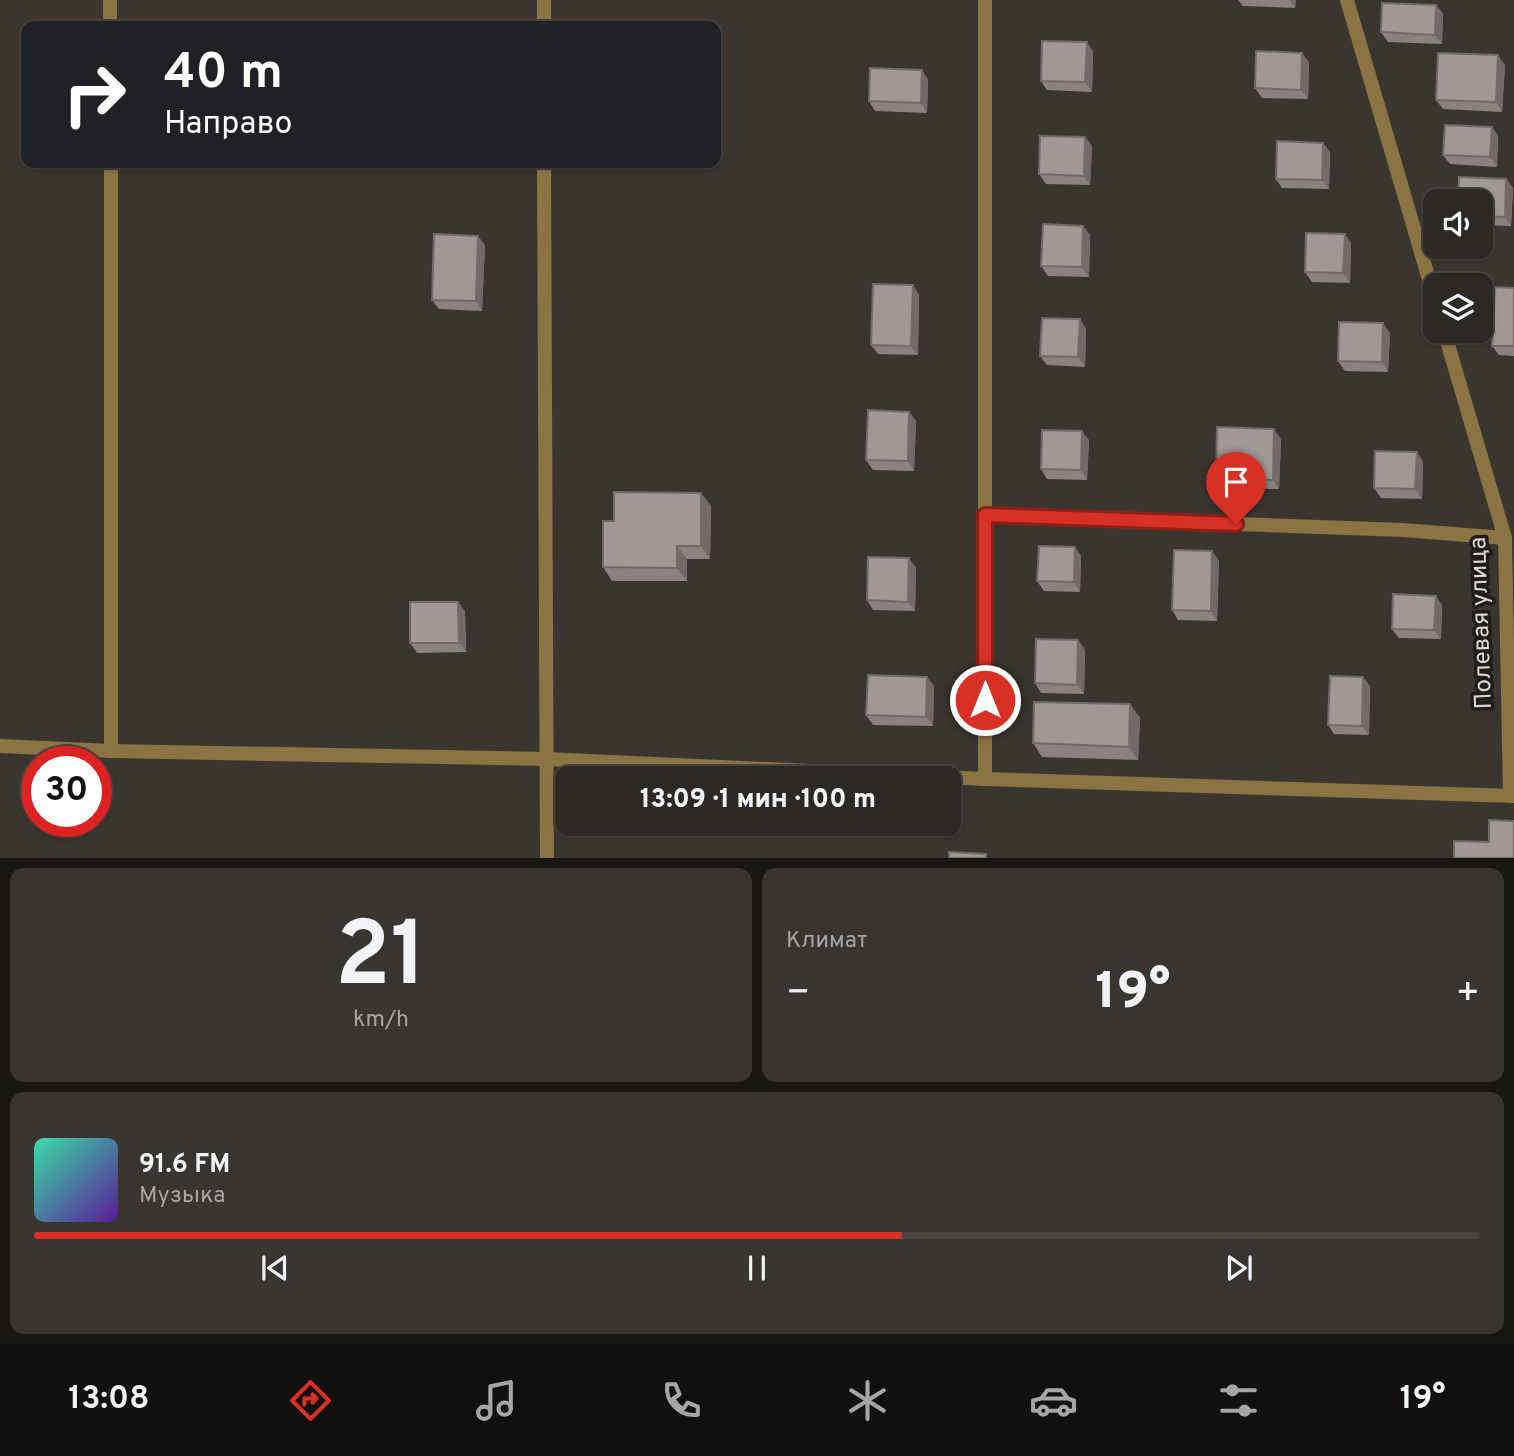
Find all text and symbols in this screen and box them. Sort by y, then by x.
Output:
text: 40 m [164,44,283,106]
icon: right [49,49,140,140]
text: Направо [164,105,292,145]
map controls [1423,189,1493,343]
button: sound [1423,189,1493,259]
button: layers [1423,273,1493,343]
pin [1206,452,1266,524]
icon: arrive [1217,463,1255,501]
street label: Полевая улица [1464,536,1500,710]
position arrow [948,663,1022,737]
speed limit sign: 30 [21,746,112,837]
text: 13:09 · 1 мин · 100 m [640,784,876,817]
text: 21 [335,903,427,1018]
text: Климат [786,927,867,956]
text: 19° [1095,961,1171,1027]
text: − [786,970,811,1019]
text: + [1455,970,1480,1019]
text: km/h [353,1006,409,1035]
text: 91.6 FM [139,1149,230,1182]
text: Музыка [139,1182,225,1211]
icon: previous [256,1249,294,1287]
icon: pause [738,1249,776,1287]
icon: next [1220,1249,1258,1287]
icon: directions [286,1376,335,1425]
icon: music [472,1376,521,1425]
icon: phone [657,1376,706,1425]
icon: climate [843,1376,892,1425]
icon: car [1029,1376,1078,1425]
icon: filters [1214,1376,1263,1425]
text: 13:08 [68,1380,149,1420]
text: 19° [1400,1380,1446,1420]

